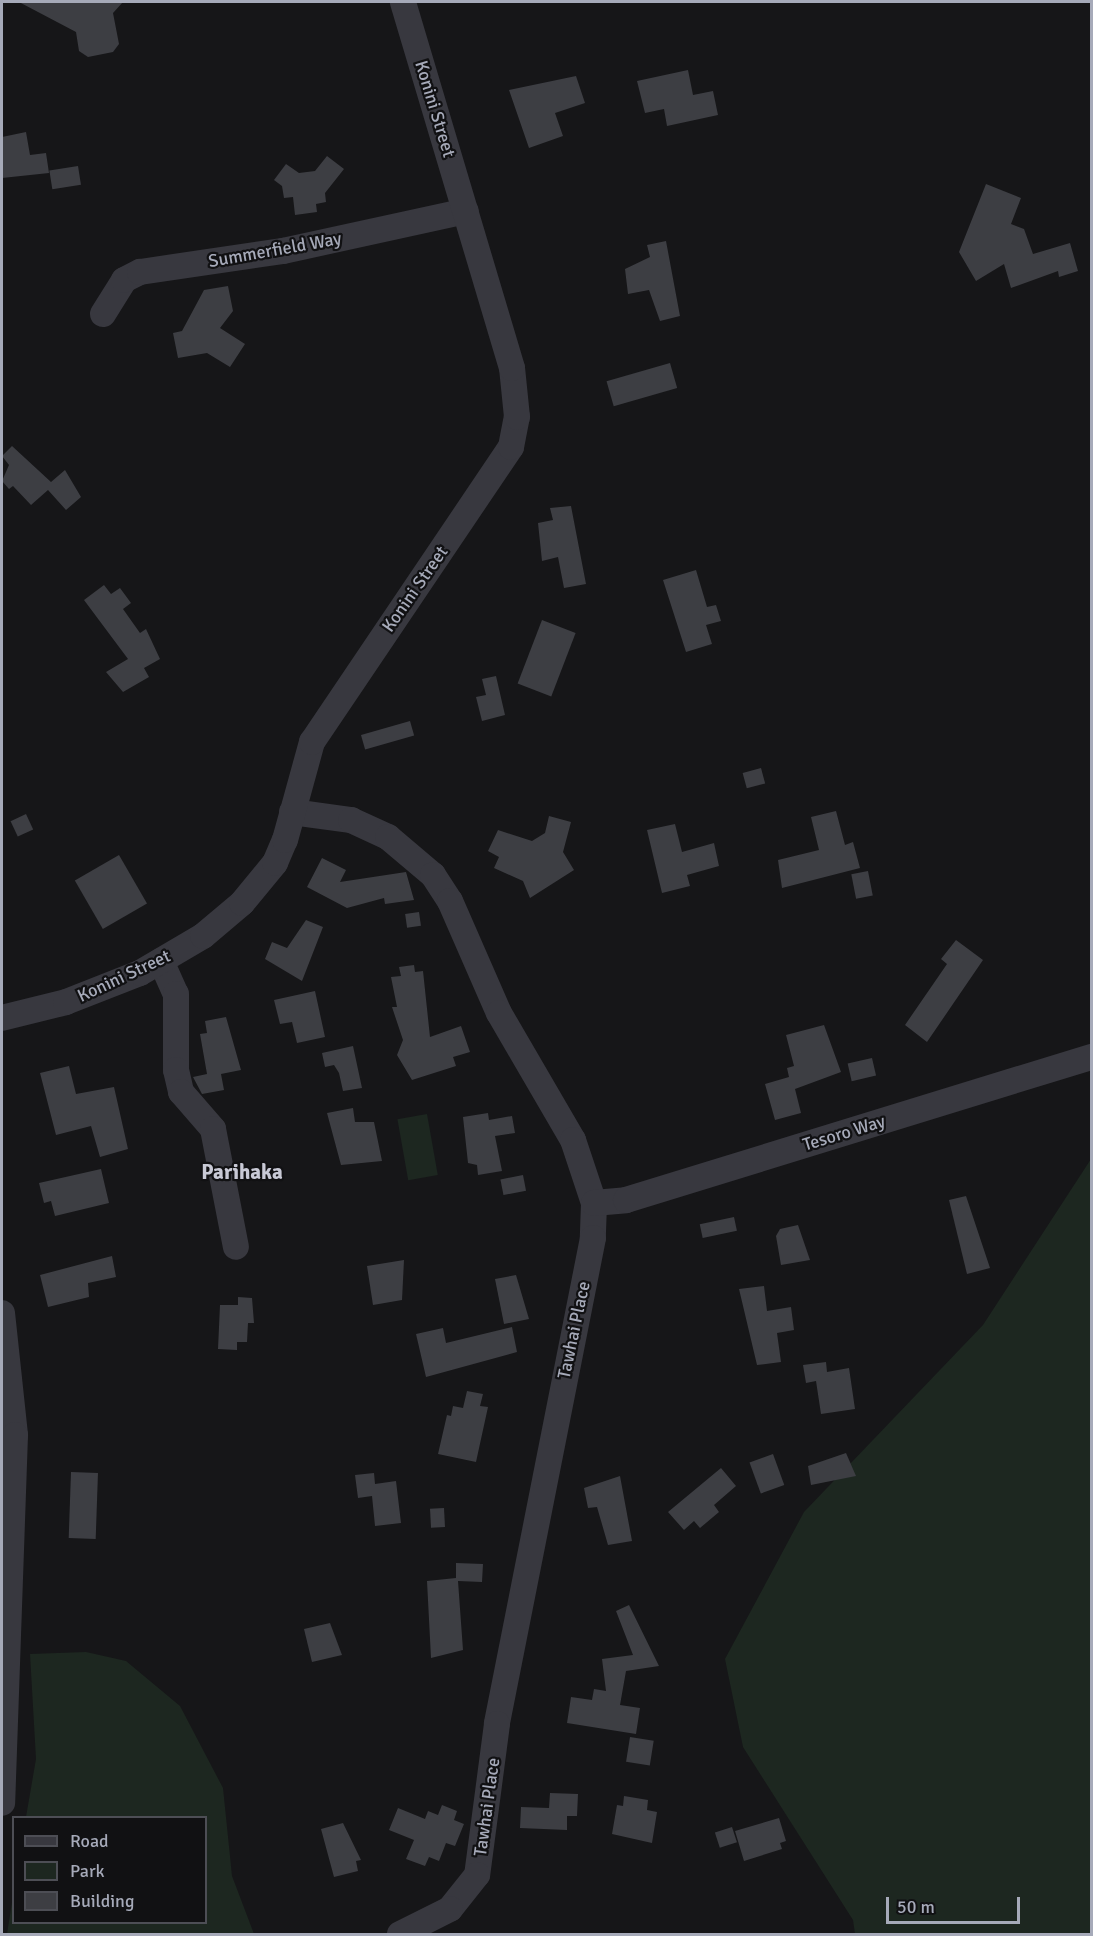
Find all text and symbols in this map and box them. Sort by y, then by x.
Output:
street label: Konini Street [410,58,460,160]
street label: Summerfield Way [207,228,343,272]
street label: Konini Street [377,542,453,636]
street label: Konini Street [74,945,174,1007]
street label: Tesoro Way [800,1110,888,1156]
district label: Parihaka [201,1159,283,1185]
street label: Tawhai Place [553,1279,595,1381]
street label: Tawhai Place [469,1756,505,1858]
legend [12,1816,207,1924]
text: Road [70,1830,109,1852]
text: Park [70,1860,105,1882]
scale bar [889,1885,1022,1923]
text: Building [70,1890,134,1912]
text: 50 m [897,1896,935,1918]

